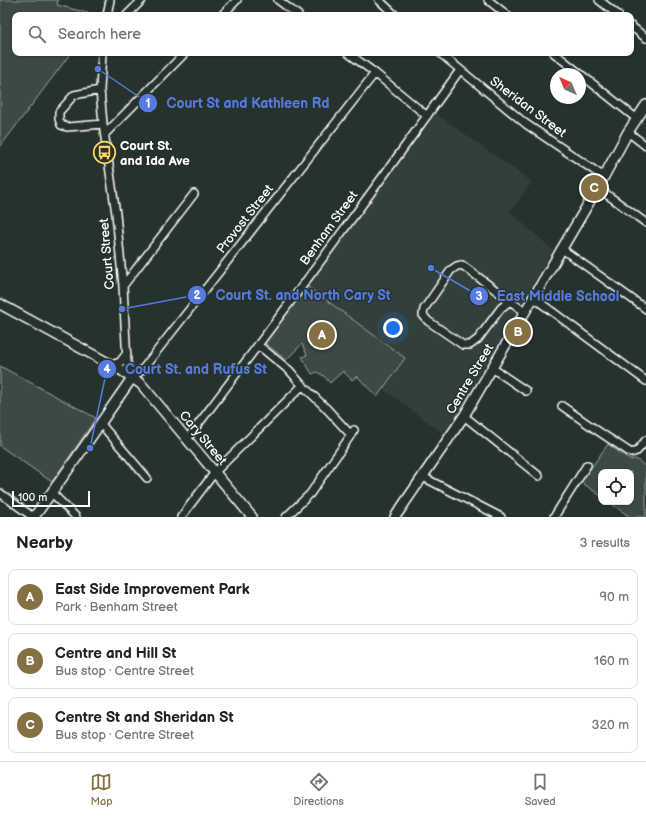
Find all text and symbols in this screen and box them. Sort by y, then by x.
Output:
search box [12,12,634,56]
icon: search [26,23,48,45]
text: Search here [58,25,141,44]
north arrow [550,68,586,104]
street label: Sheridan Street [487,73,569,141]
callout: Court St and Kathleen Rd [138,90,337,116]
text: Court St and Kathleen Rd [166,95,330,112]
text: 1 [145,96,151,111]
place label: Court St. and Ida Ave [120,138,190,169]
bus stop icon: Court St. and Ida Ave [91,140,117,166]
pin: C [581,173,607,203]
street label: Provost Street [213,181,277,257]
street label: Benham Street [297,188,361,268]
street label: Court Street [96,218,118,290]
callout: Court St. and North Cary St [187,282,399,308]
callout: East Middle School [469,283,627,309]
text: Court St. and North Cary St [215,287,391,304]
text: 2 [193,288,201,303]
text: East Middle School [497,288,619,305]
text: 3 [475,289,483,304]
pin: B [505,317,531,347]
your location [383,318,403,338]
pin: A [309,320,335,350]
street label: Centre Street [443,341,497,417]
callout: Court St. and Rufus St [97,356,275,382]
text: Court St. and Rufus St [125,361,267,378]
text: 4 [103,362,111,377]
street label: Cary Street [176,408,230,468]
map controls [598,469,634,505]
button: locate [598,469,634,505]
scale bar [12,489,90,508]
text: 100 m [18,491,47,504]
text: Nearby [16,533,73,553]
text: 3 results [579,535,630,551]
text: East Side Improvement Park [55,580,250,599]
text: A [26,589,34,605]
text: 90 m [600,589,629,605]
text: Park · Benham Street [55,599,178,615]
text: Centre and Hill St [55,644,176,663]
text: B [25,653,35,669]
text: 160 m [594,653,629,669]
text: Bus stop · Centre Street [55,663,194,679]
text: Centre St and Sheridan St [55,708,233,727]
text: C [25,717,35,733]
text: 320 m [591,717,629,733]
text: Bus stop · Centre Street [55,727,194,743]
tab: Map [90,771,113,808]
tab: Directions [293,771,344,808]
tab: Saved [525,771,556,808]

